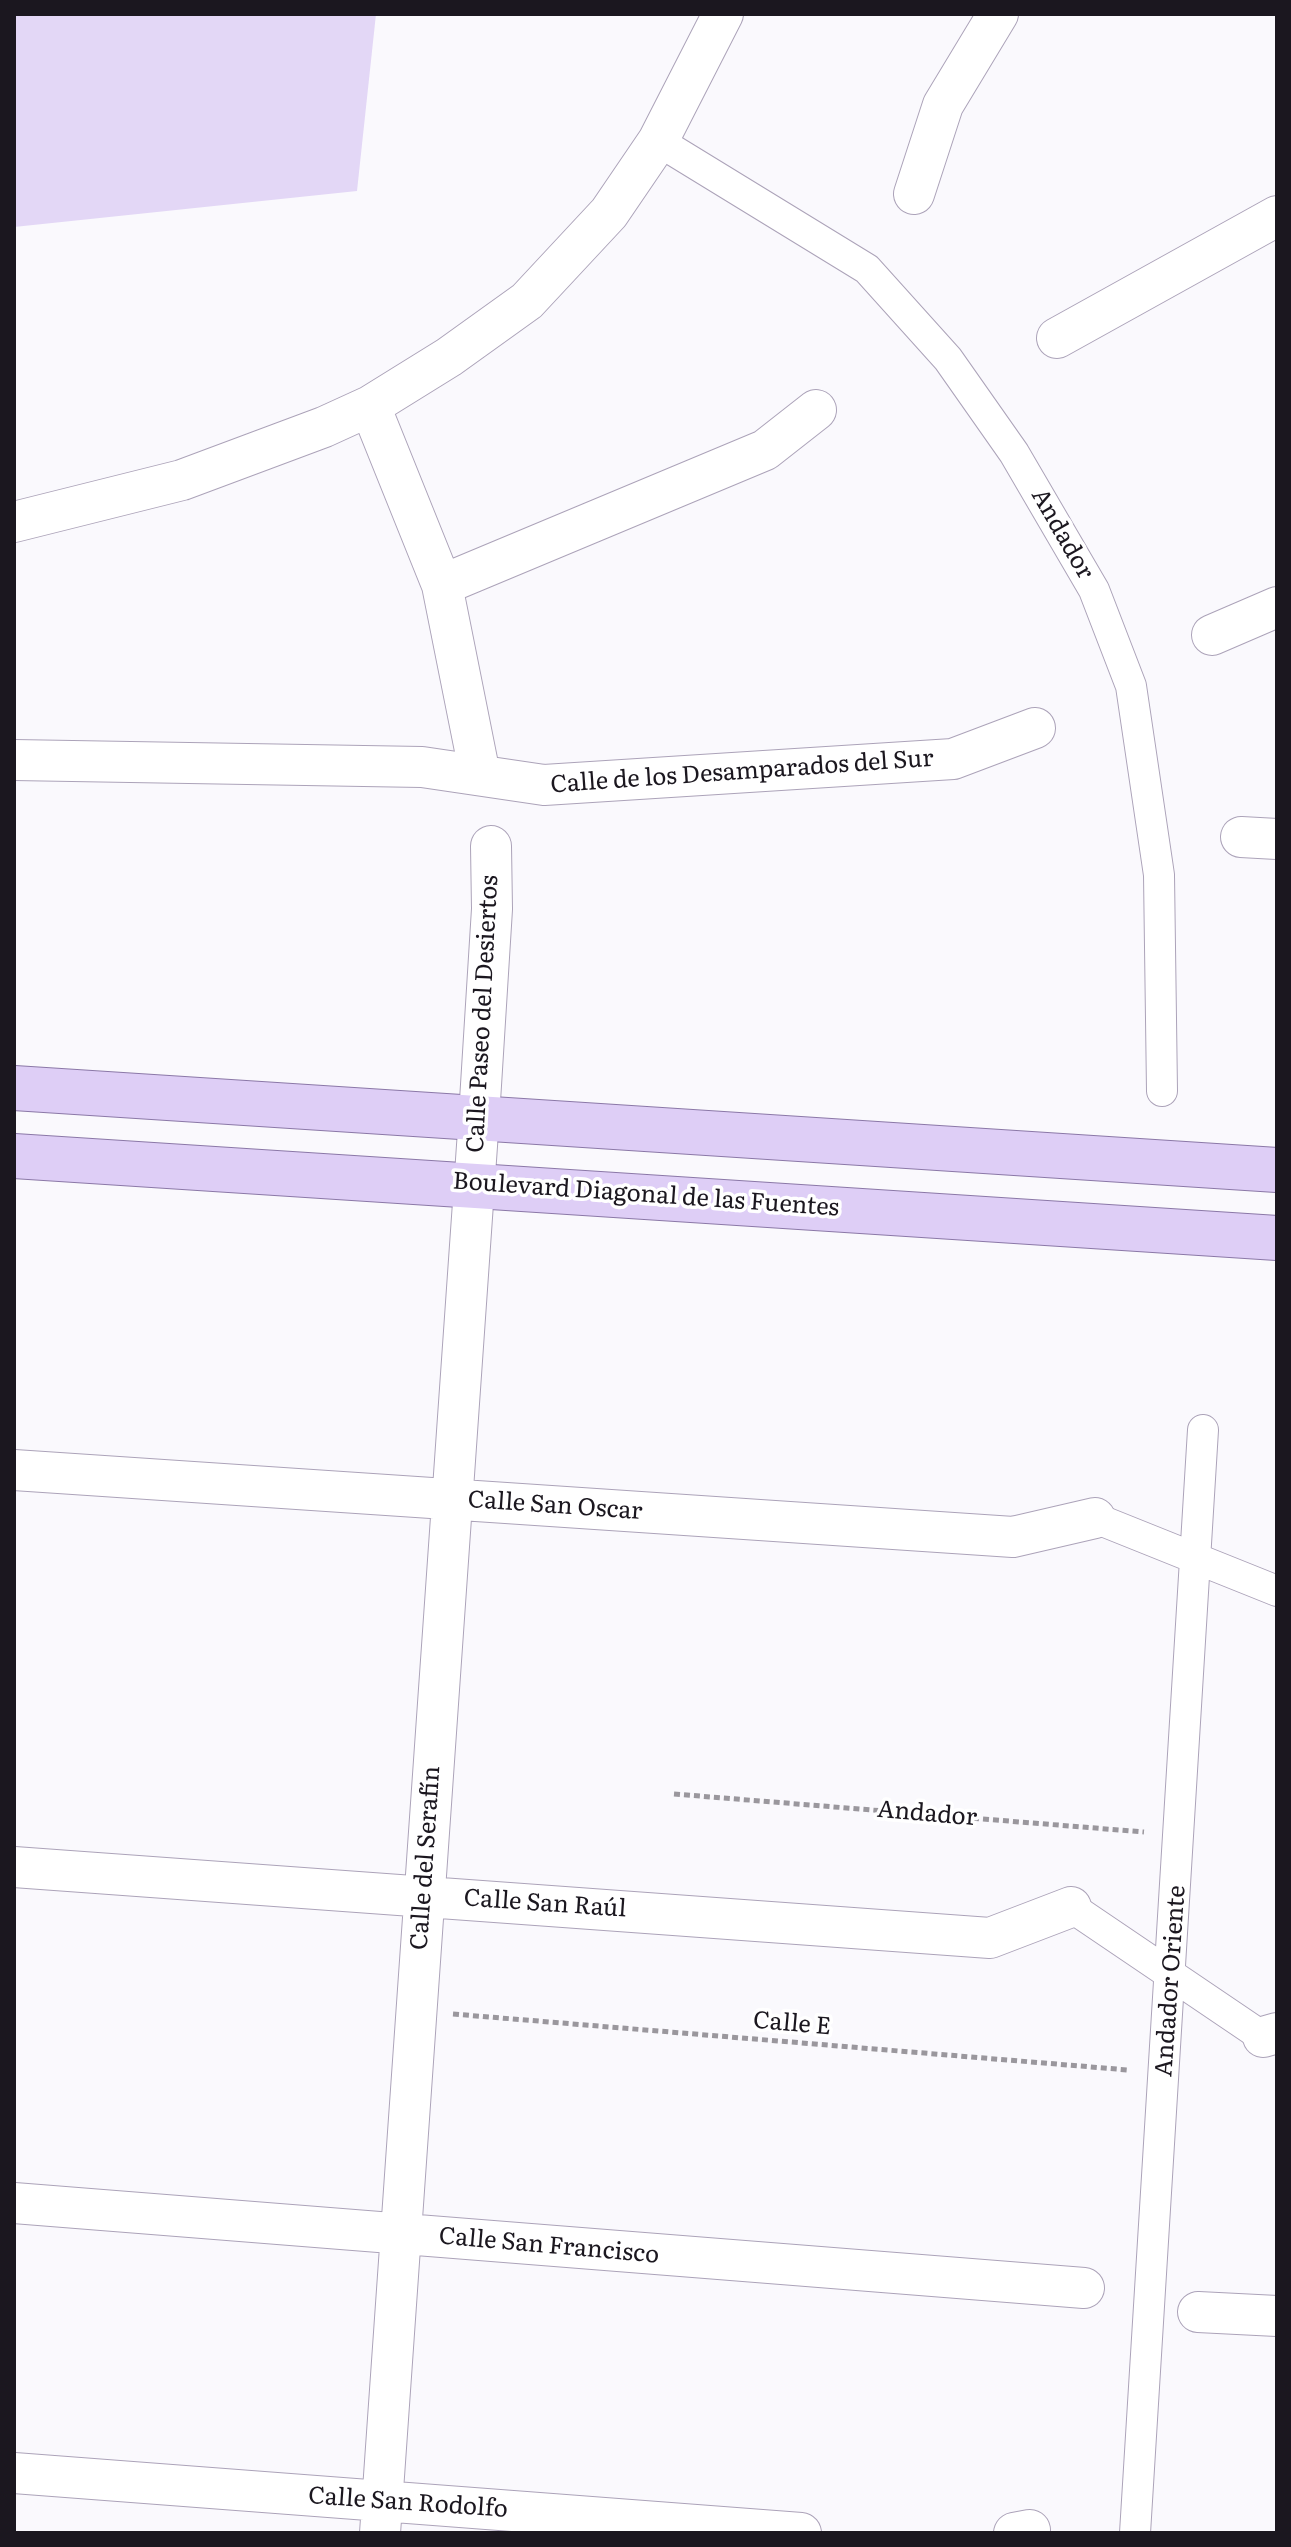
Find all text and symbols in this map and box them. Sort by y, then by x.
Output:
street label: Andador [1025,483,1099,585]
street label: Calle de los Desamparados del Sur [549,744,935,800]
street label: Calle Paseo del Desiertos [461,874,505,1154]
street label: Boulevard Diagonal de las Fuentes [452,1167,840,1223]
street label: Calle San Oscar [467,1486,643,1526]
street label: Calle del Serafín [405,1765,447,1951]
street label: Andador [876,1795,978,1833]
street label: Calle San Raúl [463,1884,627,1924]
street label: Andador Oriente [1150,1884,1192,2078]
street label: Calle E [752,2006,832,2042]
street label: Calle San Francisco [438,2222,660,2270]
street label: Calle San Rodolfo [307,2482,509,2524]

